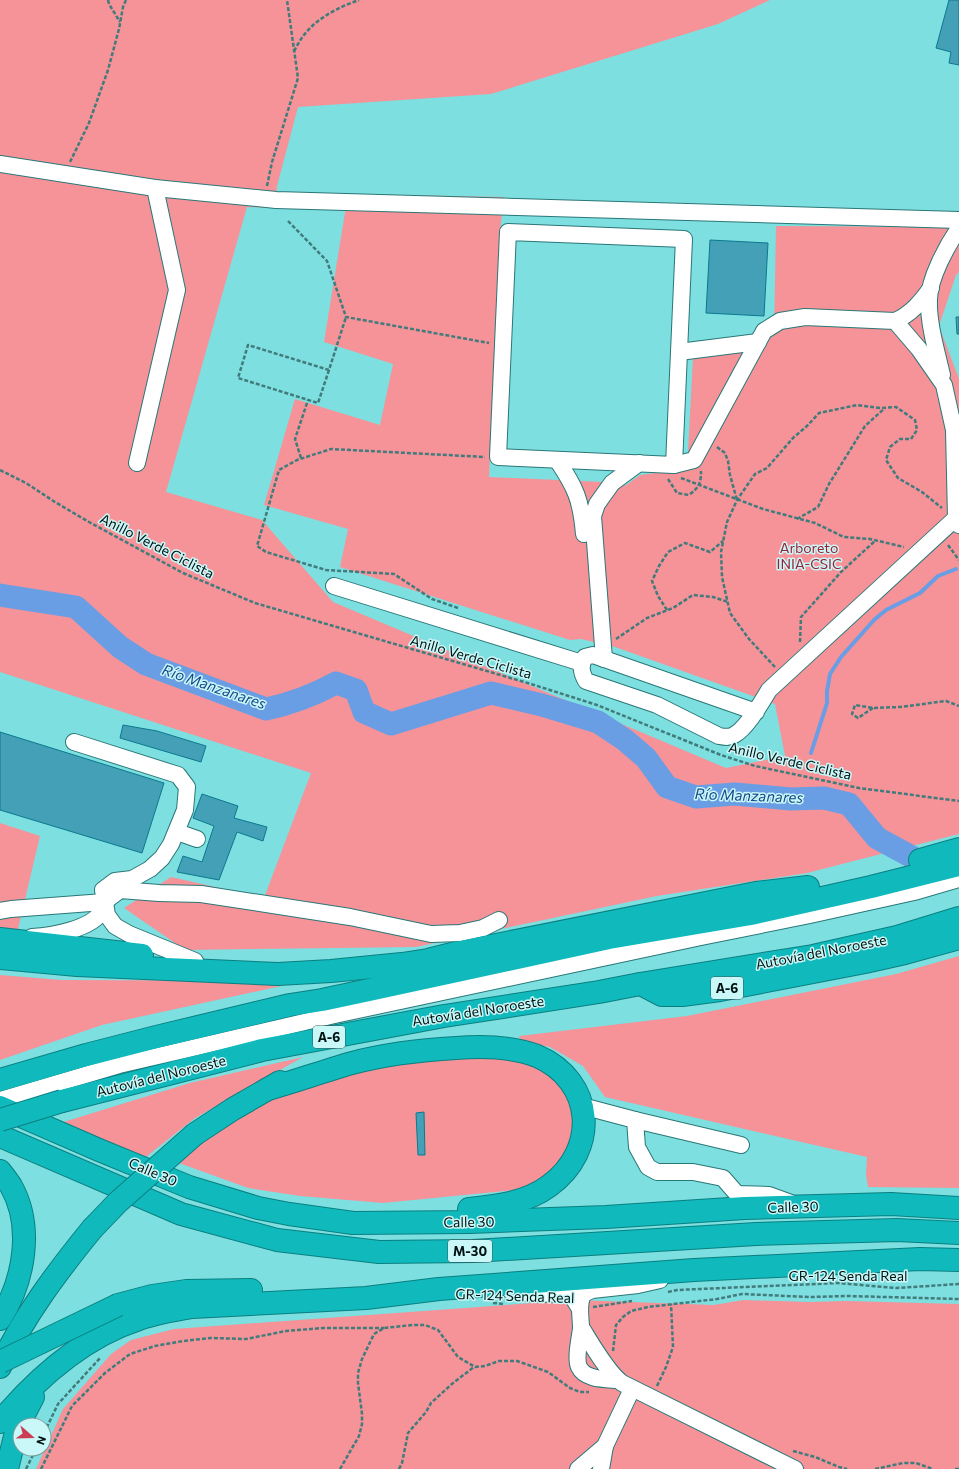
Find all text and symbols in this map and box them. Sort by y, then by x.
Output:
street label: Anillo Verde Ciclista [97,509,217,582]
park label: Arboreto INIA-CSIC [777,539,841,572]
street label: Anillo Verde Ciclista [408,631,534,682]
water label: Río Manzanares [160,660,269,712]
street label: Anillo Verde Ciclista [727,738,853,783]
water label: Río Manzanares [694,784,804,806]
street label: Autovía del Noroeste [754,930,888,973]
road number: A-6 [711,977,743,999]
street label: Autovía del Noroeste [411,992,545,1029]
road number: A-6 [313,1026,345,1048]
street label: Autovía del Noroeste [94,1051,227,1100]
street label: Calle 30 [126,1154,180,1189]
street label: Calle 30 [767,1197,819,1216]
street label: Calle 30 [443,1213,495,1230]
road number: M-30 [448,1240,492,1262]
street label: GR-124 Senda Real [788,1267,908,1284]
street label: GR-124 Senda Real [455,1285,575,1306]
north arrow [12,1417,52,1457]
text: N [34,1434,49,1447]

